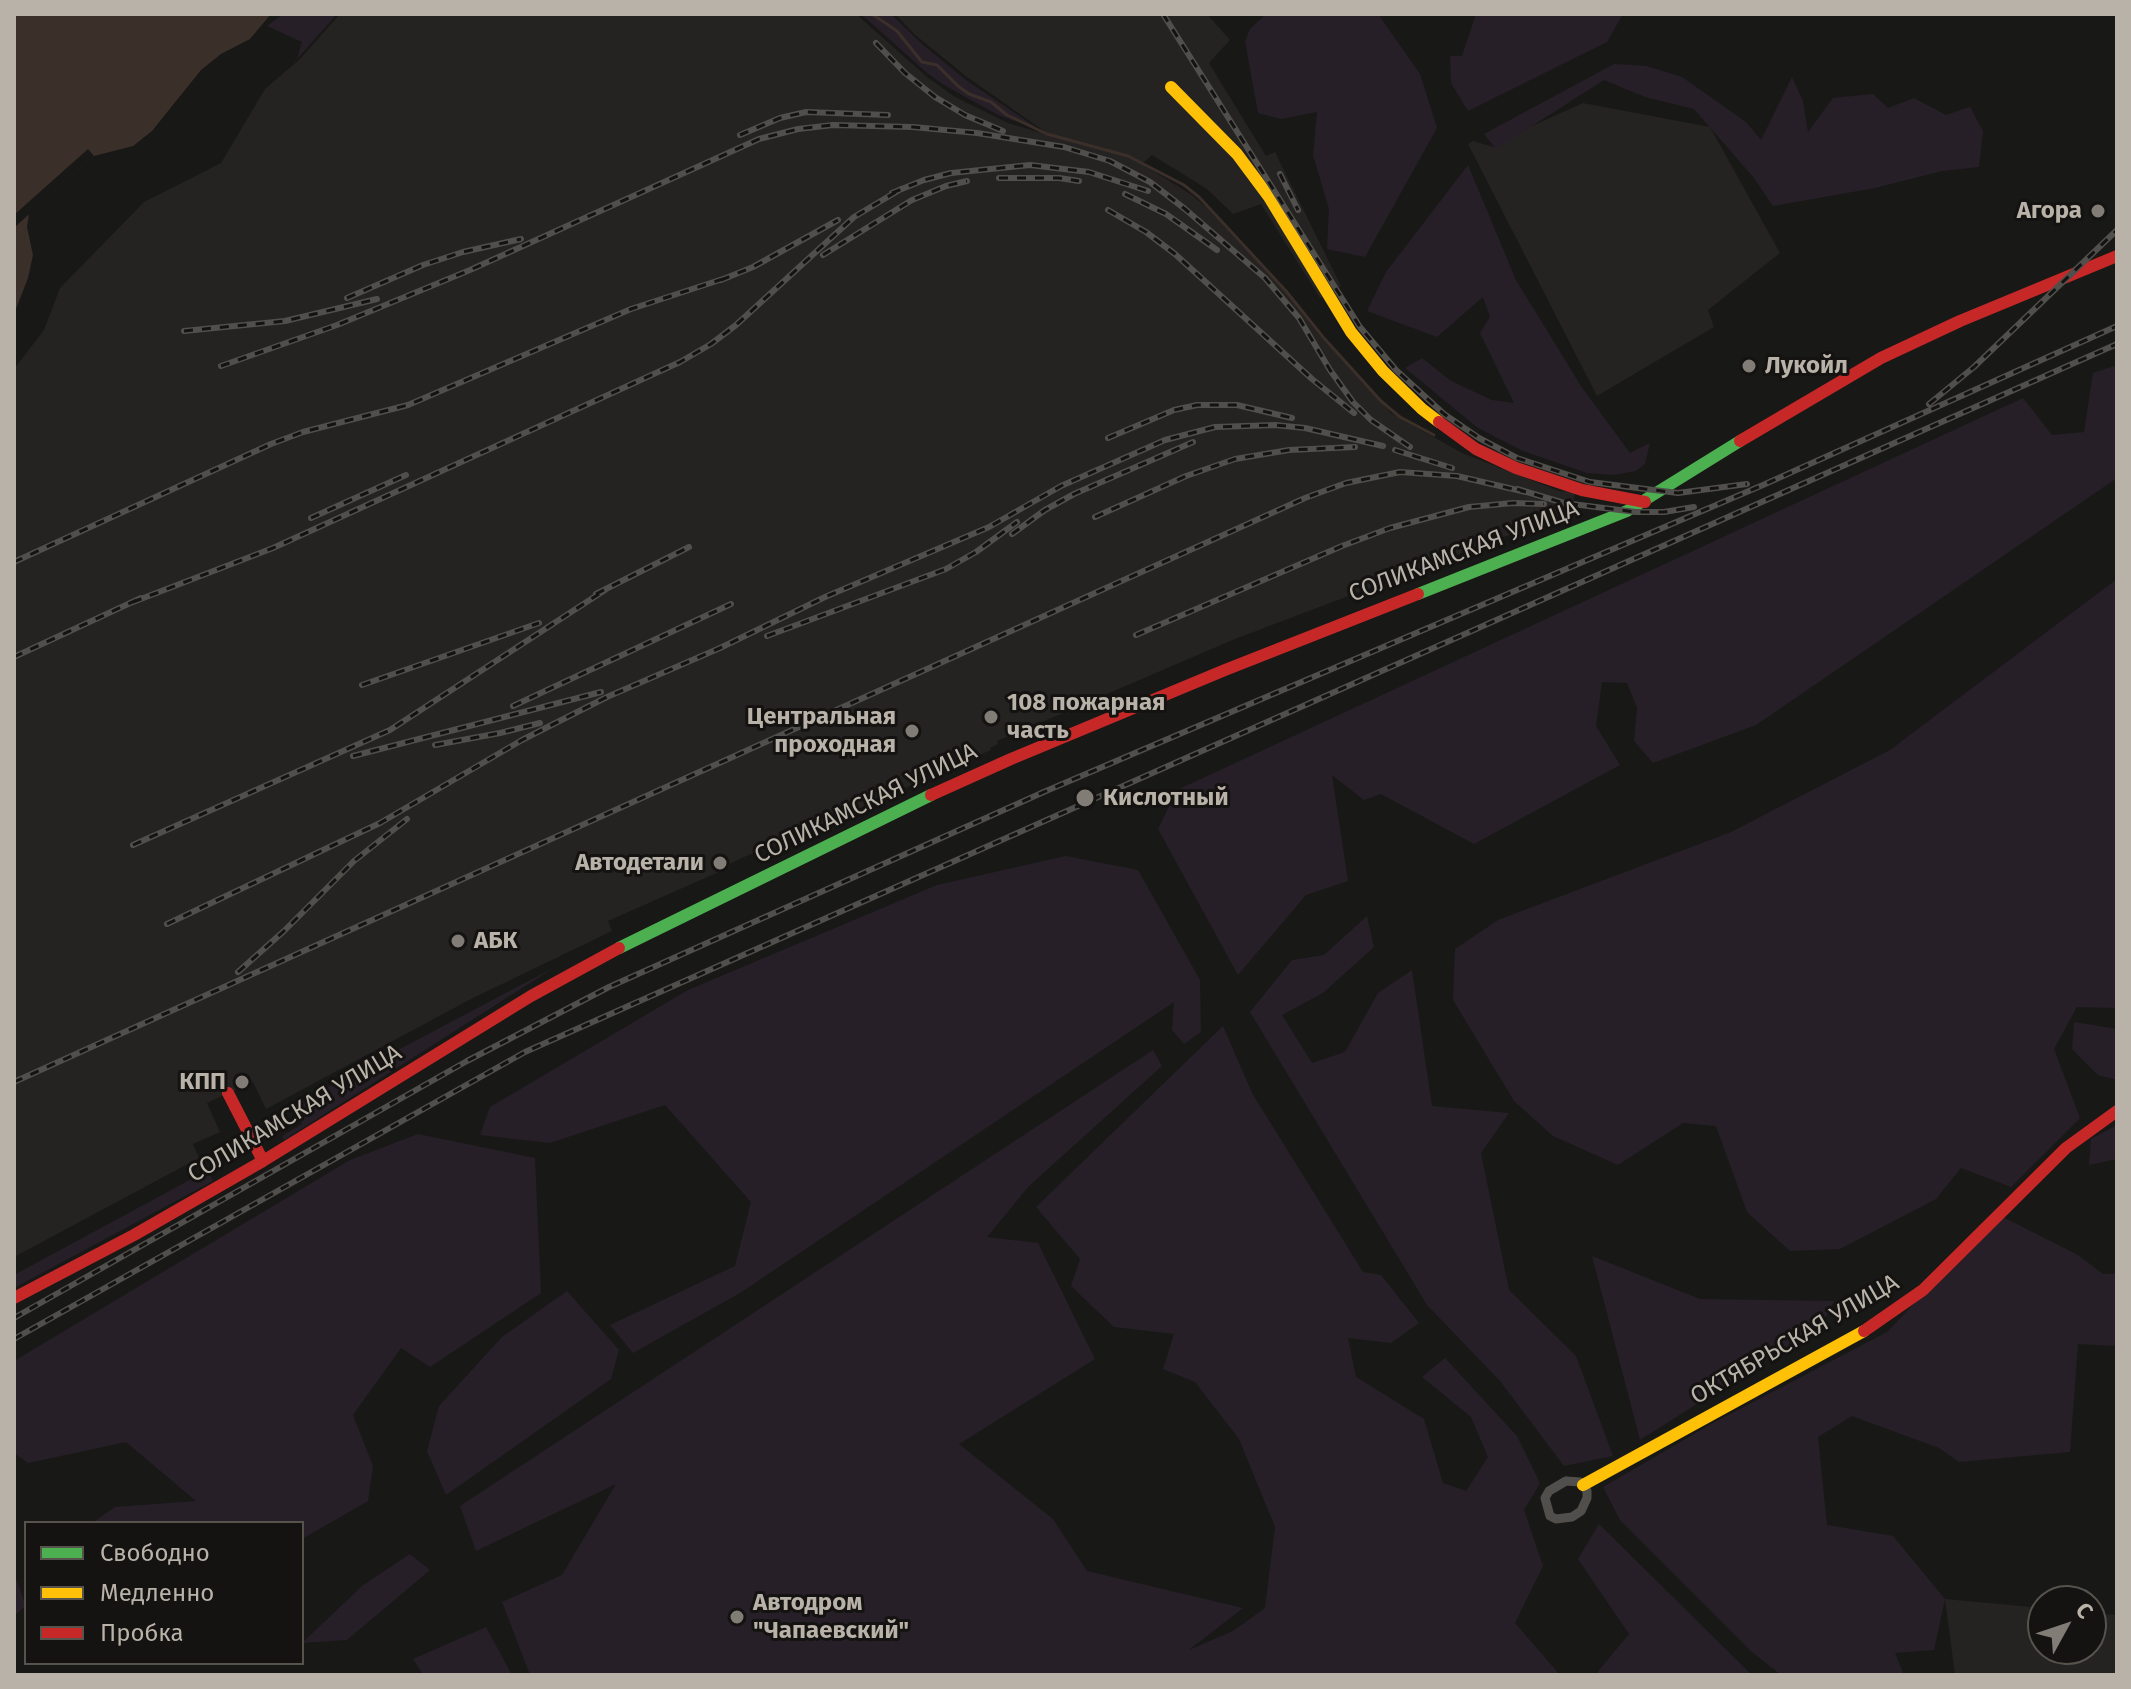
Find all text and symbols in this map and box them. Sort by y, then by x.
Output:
place label: Агора [2017,197,2082,225]
marker: Агора [2089,202,2107,220]
place label: Лукойл [1765,352,1848,380]
marker: Лукойл [1740,357,1758,375]
street label: СОЛИКАМСКАЯ УЛИЦА [1345,495,1583,609]
place label: 108 пожарная часть [1007,689,1165,745]
place label: Центральная проходная [747,703,896,759]
marker: 108 пожарная часть [982,708,1000,726]
marker: Центральная проходная [903,722,921,740]
street label: СОЛИКАМСКАЯ УЛИЦА [750,738,982,870]
place label: Кислотный [1103,784,1229,812]
marker: Кислотный [1074,787,1096,809]
place label: Автодетали [575,849,704,877]
marker: Автодетали [711,854,729,872]
place label: АБК [474,927,517,955]
marker: АБК [449,932,467,950]
street label: СОЛИКАМСКАЯ УЛИЦА [183,1039,407,1189]
place label: КПП [179,1068,226,1096]
marker: КПП [233,1073,251,1091]
street label: ОКТЯБРЬСКАЯ УЛИЦА [1686,1269,1904,1411]
legend [24,1521,304,1665]
text: Свободно [100,1539,210,1567]
text: Медленно [100,1579,214,1607]
north arrow [2027,1585,2107,1665]
place label: Автодром "Чапаевский" [753,1589,909,1645]
text: С [2070,1597,2099,1624]
marker: Автодром "Чапаевский" [728,1608,746,1626]
text: Пробка [100,1619,184,1647]

